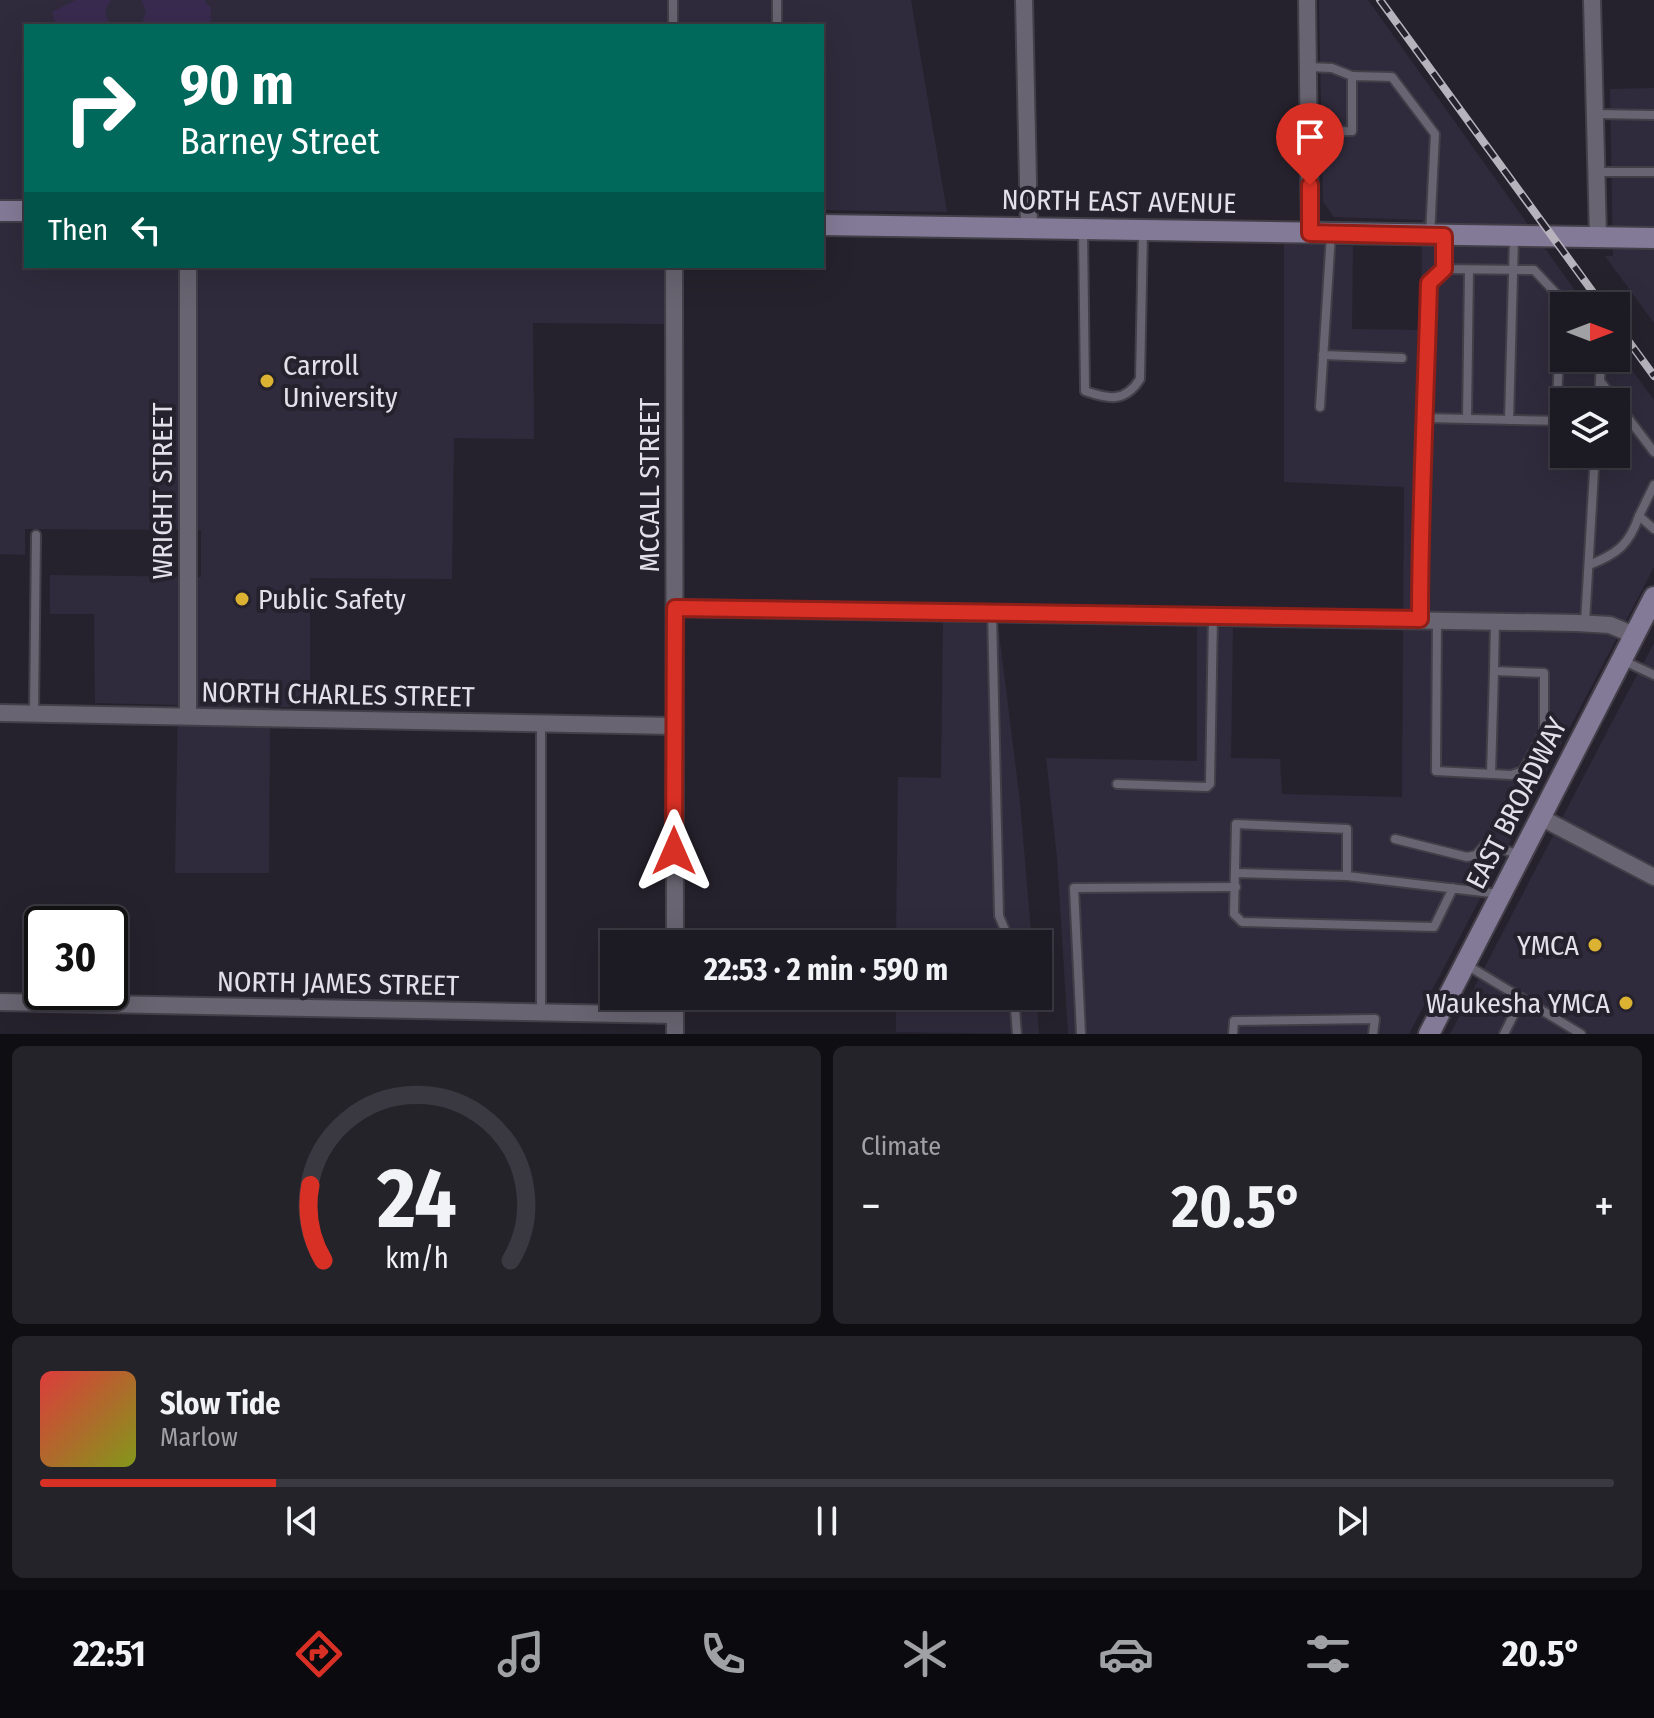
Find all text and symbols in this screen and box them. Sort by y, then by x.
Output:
text: 90 m [180,52,294,119]
icon: right [48,56,152,160]
pin [1276,103,1344,185]
icon: arrive [1288,115,1332,159]
text: Barney Street [180,120,380,164]
street label: NORTH EAST AVENUE [1001,183,1237,220]
icon: left [124,208,168,252]
text: Then [48,212,108,248]
north arrow [1550,292,1630,372]
map controls [1550,292,1630,468]
place label: Carroll University [283,349,398,414]
marker: Carroll University [258,372,276,390]
button: layers [1550,388,1630,468]
street label: MCCALL STREET [633,398,666,572]
street label: WRIGHT STREET [146,403,179,579]
place label: Public Safety [258,583,406,616]
marker: Public Safety [233,590,251,608]
street label: NORTH CHARLES STREET [201,676,475,713]
street label: EAST BROADWAY [1459,712,1574,894]
position arrow [632,809,716,893]
speed limit sign: 30 [24,906,128,1010]
place label: YMCA [1517,929,1579,962]
marker: YMCA [1586,936,1604,954]
text: 22:53 · 2 min · 590 m [704,952,948,988]
street label: NORTH JAMES STREET [217,965,459,1002]
place label: Waukesha YMCA [1426,987,1610,1020]
marker: Waukesha YMCA [1617,994,1635,1012]
text: Climate [861,1131,941,1162]
text: 24 [376,1149,456,1249]
text: 20.5° [1172,1171,1303,1243]
text: − [861,1180,881,1233]
text: + [1594,1180,1614,1233]
text: km/h [385,1241,448,1276]
text: Slow Tide [160,1386,281,1422]
text: Marlow [160,1422,238,1453]
icon: previous [280,1499,324,1543]
icon: pause [805,1499,849,1543]
icon: next [1330,1499,1374,1543]
icon: directions [291,1626,347,1682]
icon: music [493,1626,549,1682]
icon: phone [695,1626,751,1682]
icon: climate [897,1626,953,1682]
icon: car [1098,1626,1154,1682]
icon: filters [1300,1626,1356,1682]
text: 22:51 [73,1632,146,1676]
text: 20.5° [1502,1632,1581,1676]

